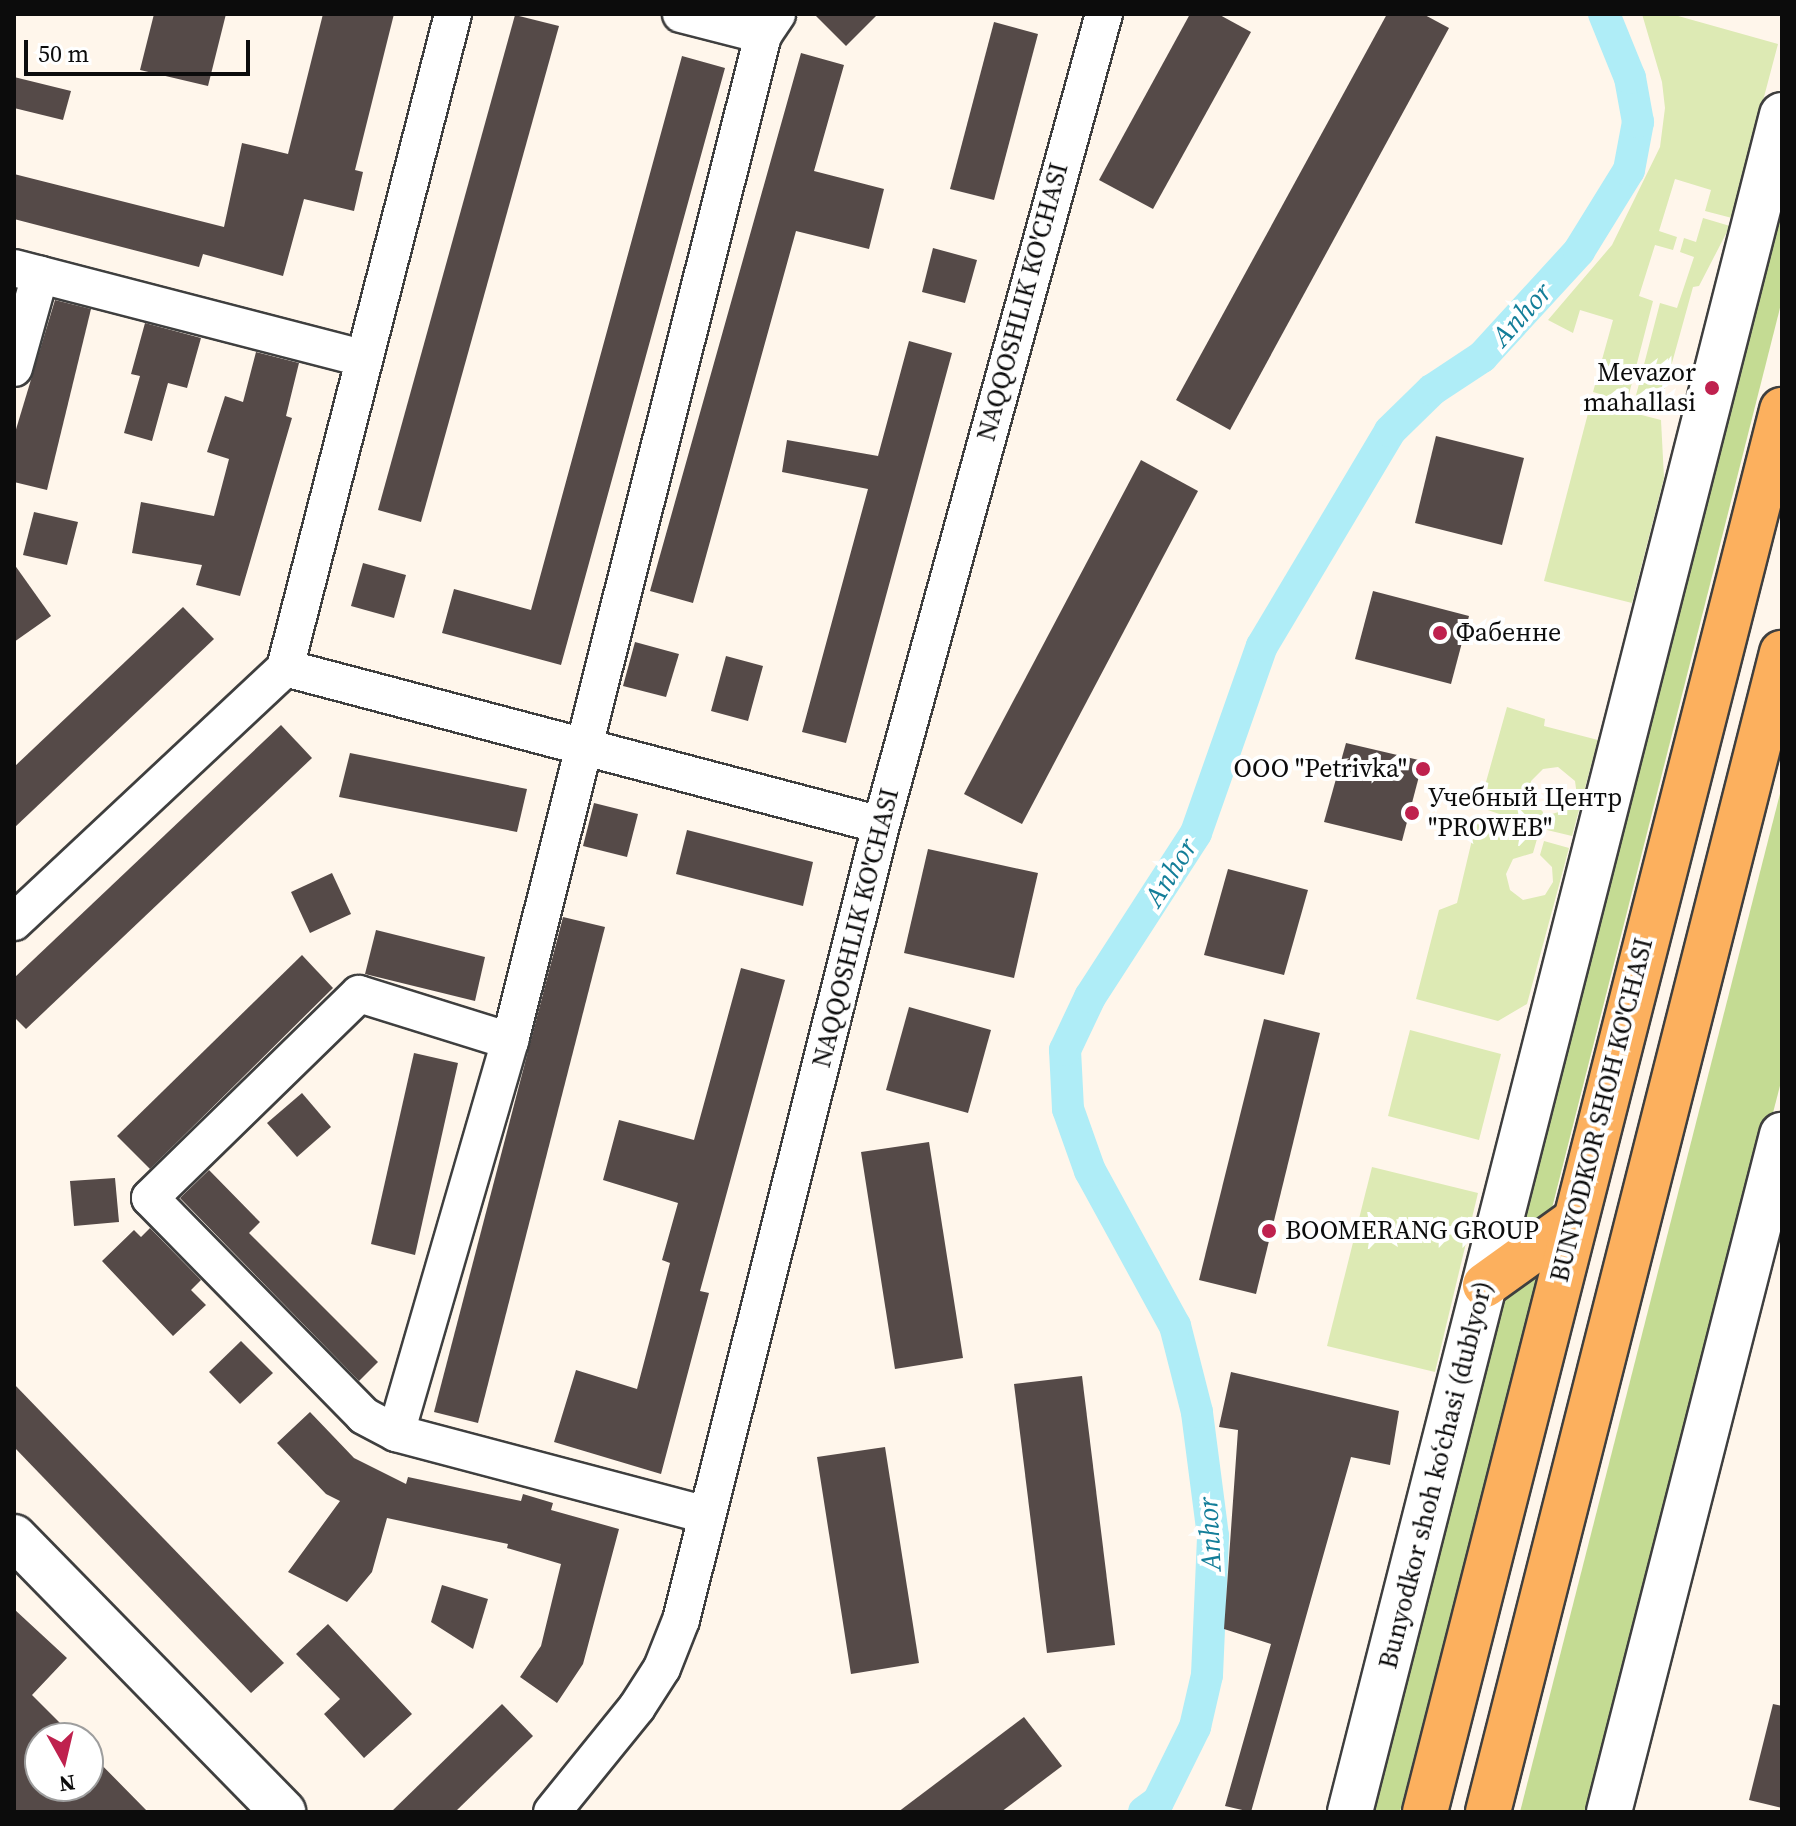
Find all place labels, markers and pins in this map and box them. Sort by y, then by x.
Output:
place label: Mevazor mahallasi [1583,357,1696,418]
marker: Mevazor mahallasi [1703,379,1721,397]
place label: Фабенне [1456,617,1561,649]
marker: Фабенне [1431,624,1449,642]
place label: ООО "Petrivka" [1233,753,1407,785]
marker: ООО "Petrivka" [1414,760,1432,778]
place label: Учебный Центр "PROWEB" [1428,782,1622,844]
marker: Учебный Центр "PROWEB" [1403,804,1421,822]
place label: BOOMERANG GROUP [1285,1215,1539,1247]
marker: BOOMERANG GROUP [1260,1222,1278,1240]

